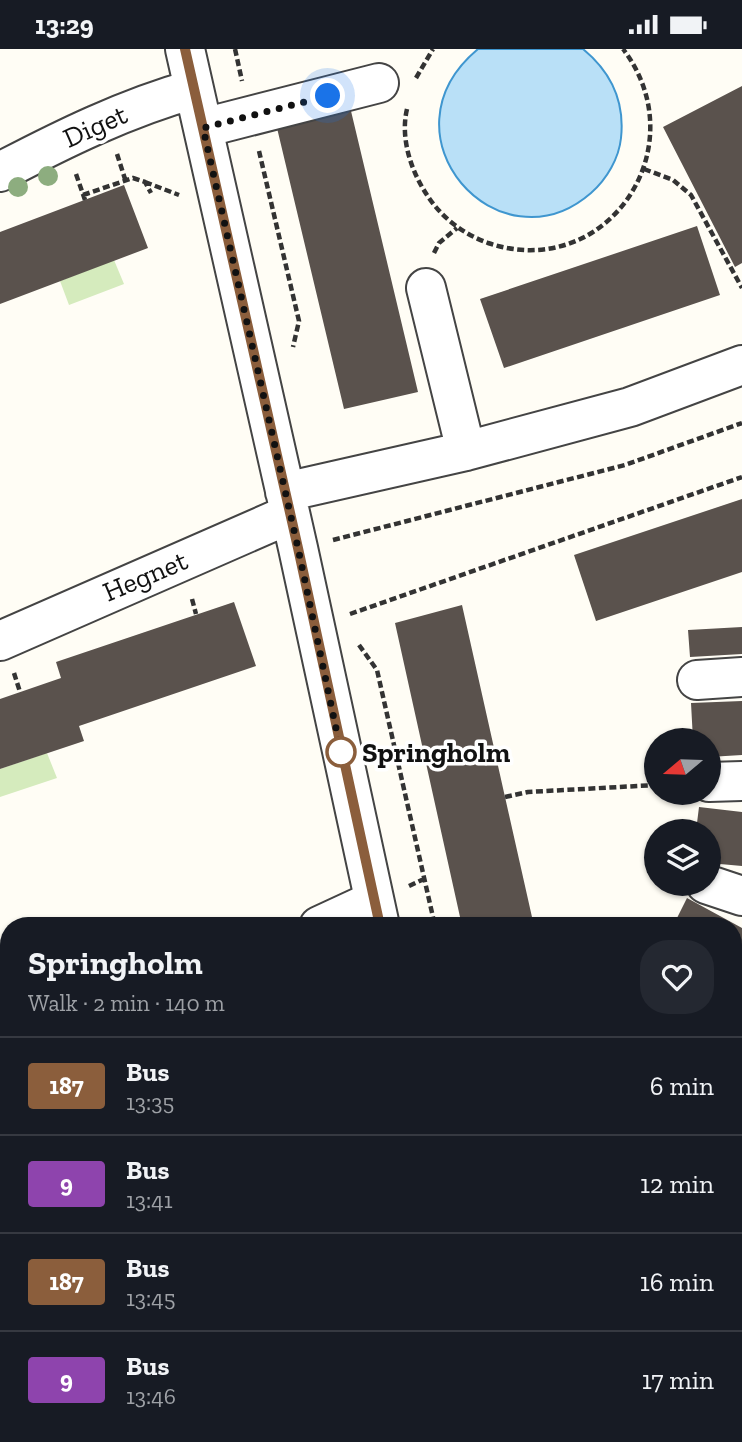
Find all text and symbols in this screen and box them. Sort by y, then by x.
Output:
text: 13:29 [35,9,94,41]
your location [310,78,345,113]
street label: Diget [58,97,133,155]
street label: Hegnet [98,543,193,608]
north arrow [644,728,721,805]
map controls [644,728,721,896]
place label: Springholm [362,736,511,769]
marker: Springholm [326,737,356,767]
button: layers [644,819,721,896]
button: heart [640,940,714,1014]
text: Springholm [28,943,203,982]
text: Walk · 2 min · 140 m [28,989,225,1017]
text: Bus [126,1056,169,1088]
text: 6 min [650,1070,714,1102]
text: 187 [49,1071,84,1100]
text: 13:35 [126,1088,174,1116]
text: Bus [126,1154,169,1186]
text: 12 min [640,1168,714,1200]
text: 9 [60,1169,73,1198]
text: 13:41 [126,1186,173,1214]
text: Bus [126,1252,169,1284]
text: 16 min [640,1266,714,1298]
text: 187 [49,1267,84,1296]
text: 13:45 [126,1284,175,1312]
text: Bus [126,1350,169,1382]
text: 17 min [642,1364,714,1396]
text: 9 [60,1365,73,1394]
text: 13:46 [126,1382,176,1410]

